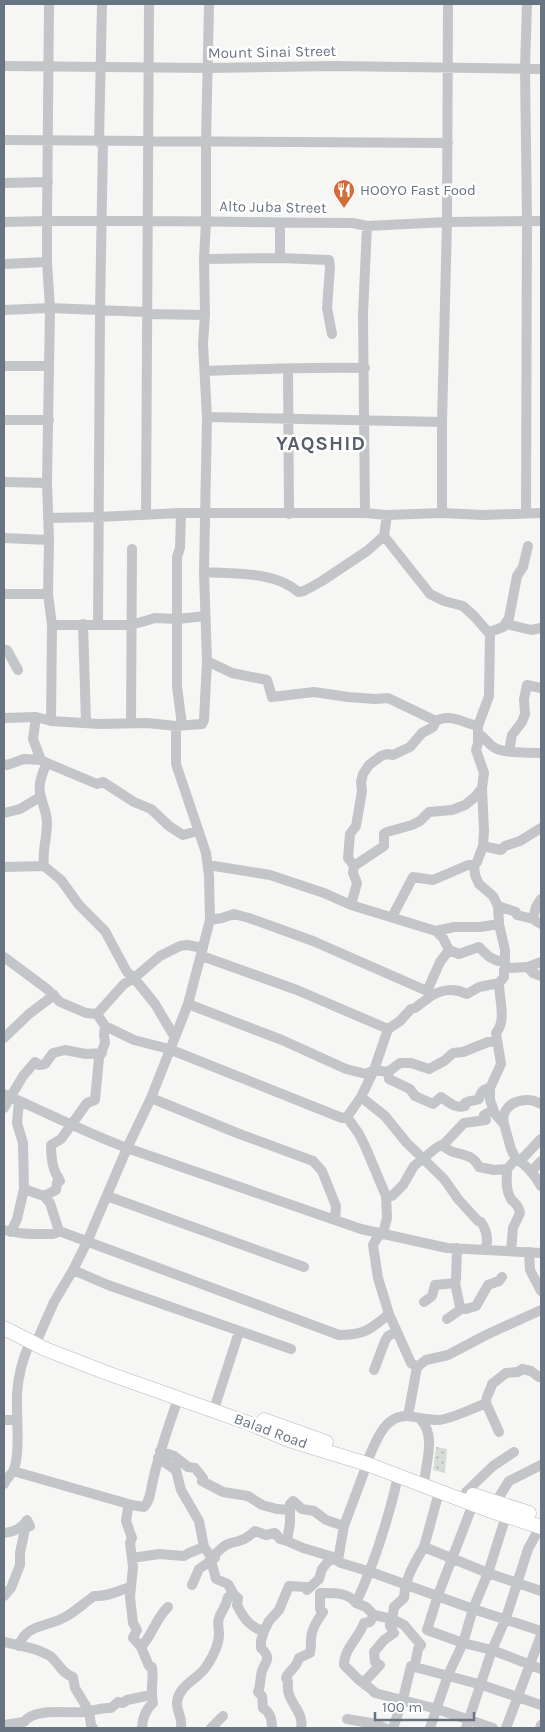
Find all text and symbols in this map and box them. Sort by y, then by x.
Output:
street label: Mount Sinai Street [208,42,337,62]
restaurant icon: HOOYO Fast Food [332,178,356,209]
place label: HOOYO Fast Food [360,181,476,199]
street label: Alto Juba Street [219,197,327,217]
district label: YAQSHID [276,432,366,455]
street label: Balad Road [232,1409,310,1453]
scale bar [375,1690,474,1722]
text: 100 m [382,1698,422,1716]

